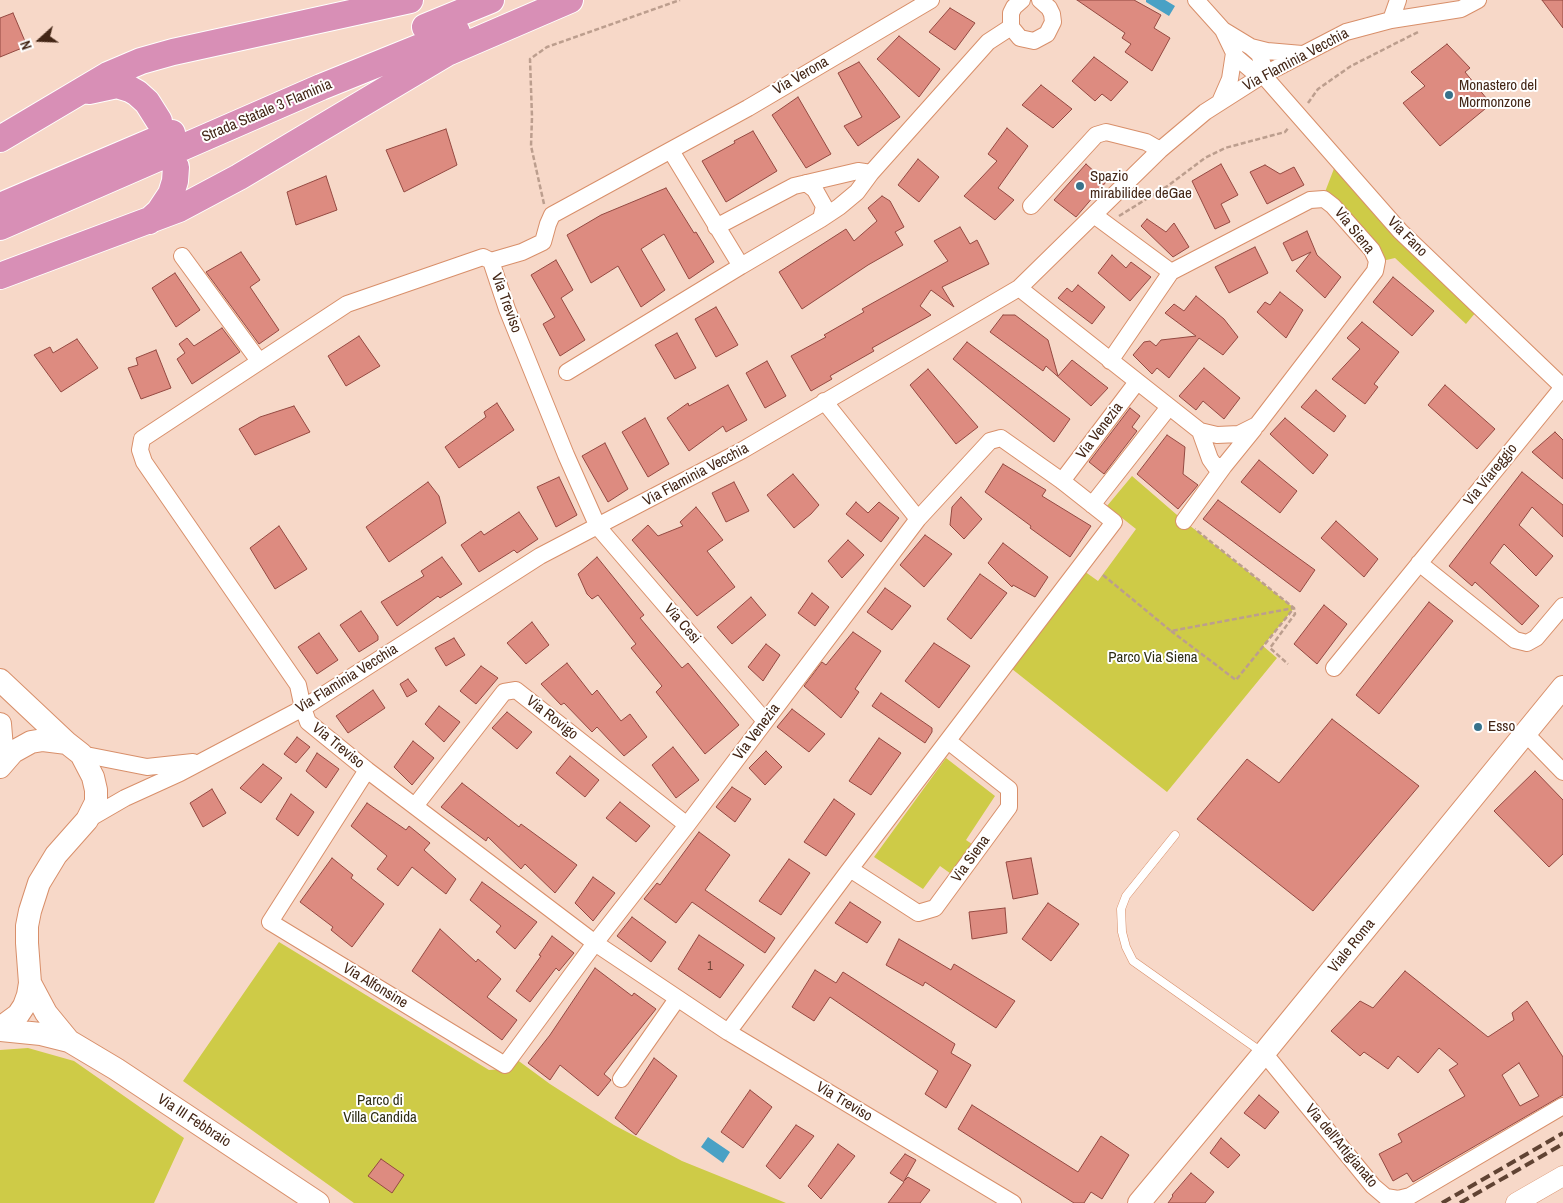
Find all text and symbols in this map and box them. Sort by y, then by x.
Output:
north arrow [15,15,65,65]
street label: Via Flaminia Vecchia [1240,25,1352,95]
text: N [16,38,36,52]
street label: Via Verona [770,53,832,99]
street label: Strada Statale 3 Flaminia [199,75,335,147]
place label: Monastero del Mormonzone [1459,77,1537,112]
marker: Monastero del Mormonzone [1443,89,1455,101]
place label: Spazio mirabilidee deGae [1090,168,1192,203]
marker: Spazio mirabilidee deGae [1074,180,1086,192]
street label: Via Siena [1330,204,1378,258]
street label: Via Fano [1383,213,1431,261]
street label: Via Treviso [487,271,525,335]
street label: Via Venezia [1073,399,1127,463]
street label: Via Flaminia Vecchia [640,440,752,510]
street label: Via Viareggio [1460,440,1522,510]
street label: Via Cesi [660,600,704,648]
street label: Via Flaminia Vecchia [293,640,401,718]
park label: Parco Via Siena [1108,649,1198,667]
street label: Via Rovigo [523,692,581,744]
street label: Via Venezia [730,700,784,764]
place label: Esso [1488,718,1515,736]
street label: Via Treviso [308,719,368,773]
marker: Esso [1472,721,1484,733]
street label: Via Siena [948,832,994,886]
street label: Viale Roma [1325,915,1379,977]
street label: Via Alfonsine [339,959,411,1013]
house number: 1 [707,960,713,974]
street label: Via Treviso [813,1078,875,1126]
street label: Via III Febbraio [154,1091,234,1151]
park label: Parco di Villa Candida [343,1092,417,1127]
street label: Via dell'Artigianato [1301,1101,1381,1191]

